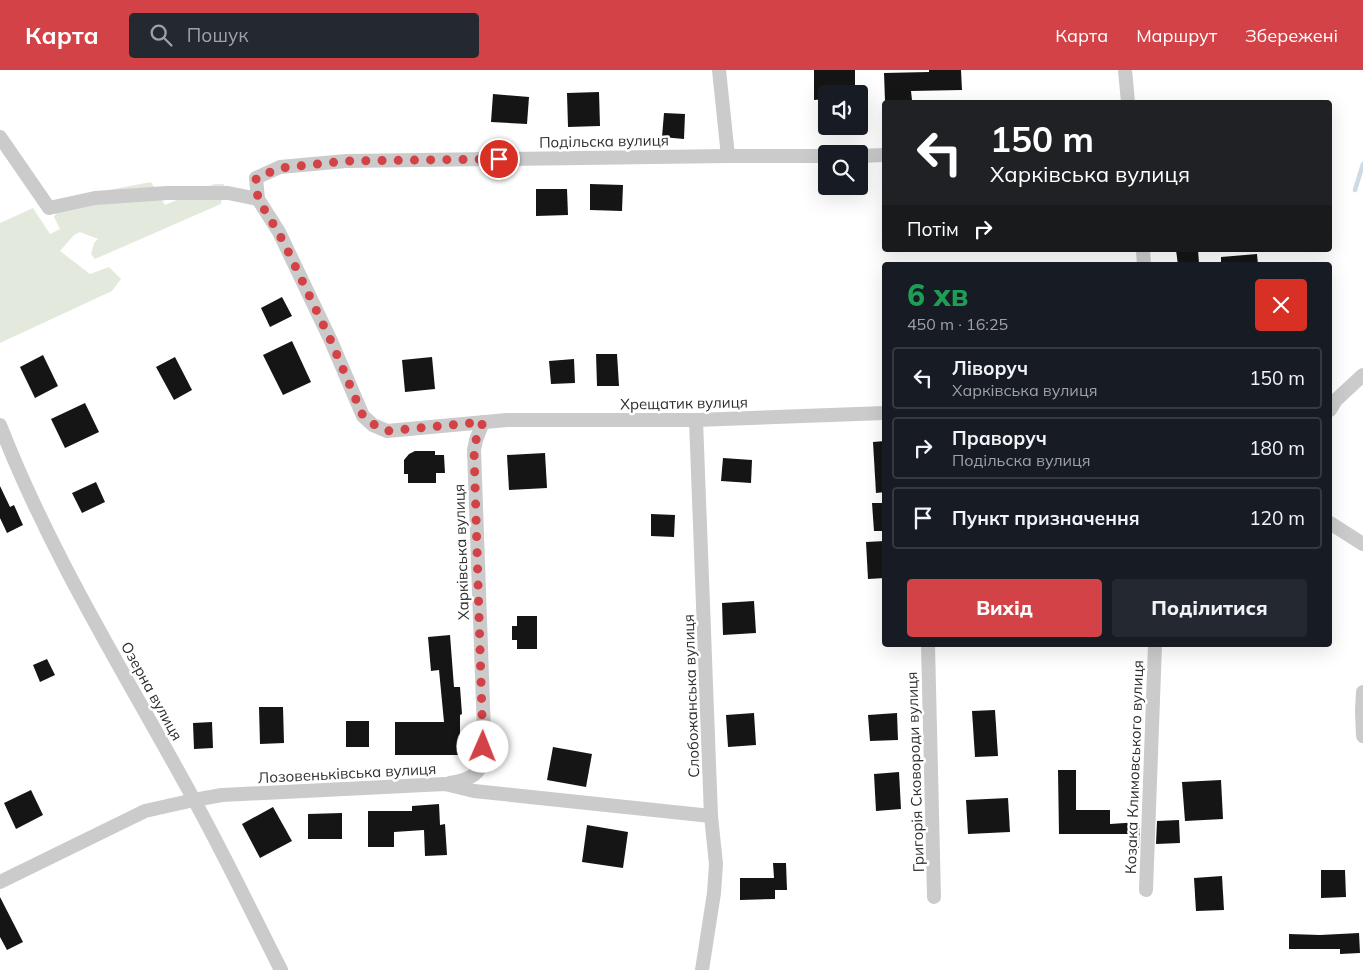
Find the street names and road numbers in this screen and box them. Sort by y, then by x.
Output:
street label: Подільска вулиця [539,130,669,152]
street label: Хрещатик вулиця [620,392,748,414]
street label: Харківська вулиця [449,484,473,620]
street label: Слобожанська вулиця [679,614,703,778]
street label: Озерна вулиця [117,638,187,744]
street label: Козака Климовського вулиця [1121,660,1147,874]
street label: Григорія Сковороди вулиця [902,671,928,873]
street label: Лозовеньківська вулиця [257,759,437,787]

